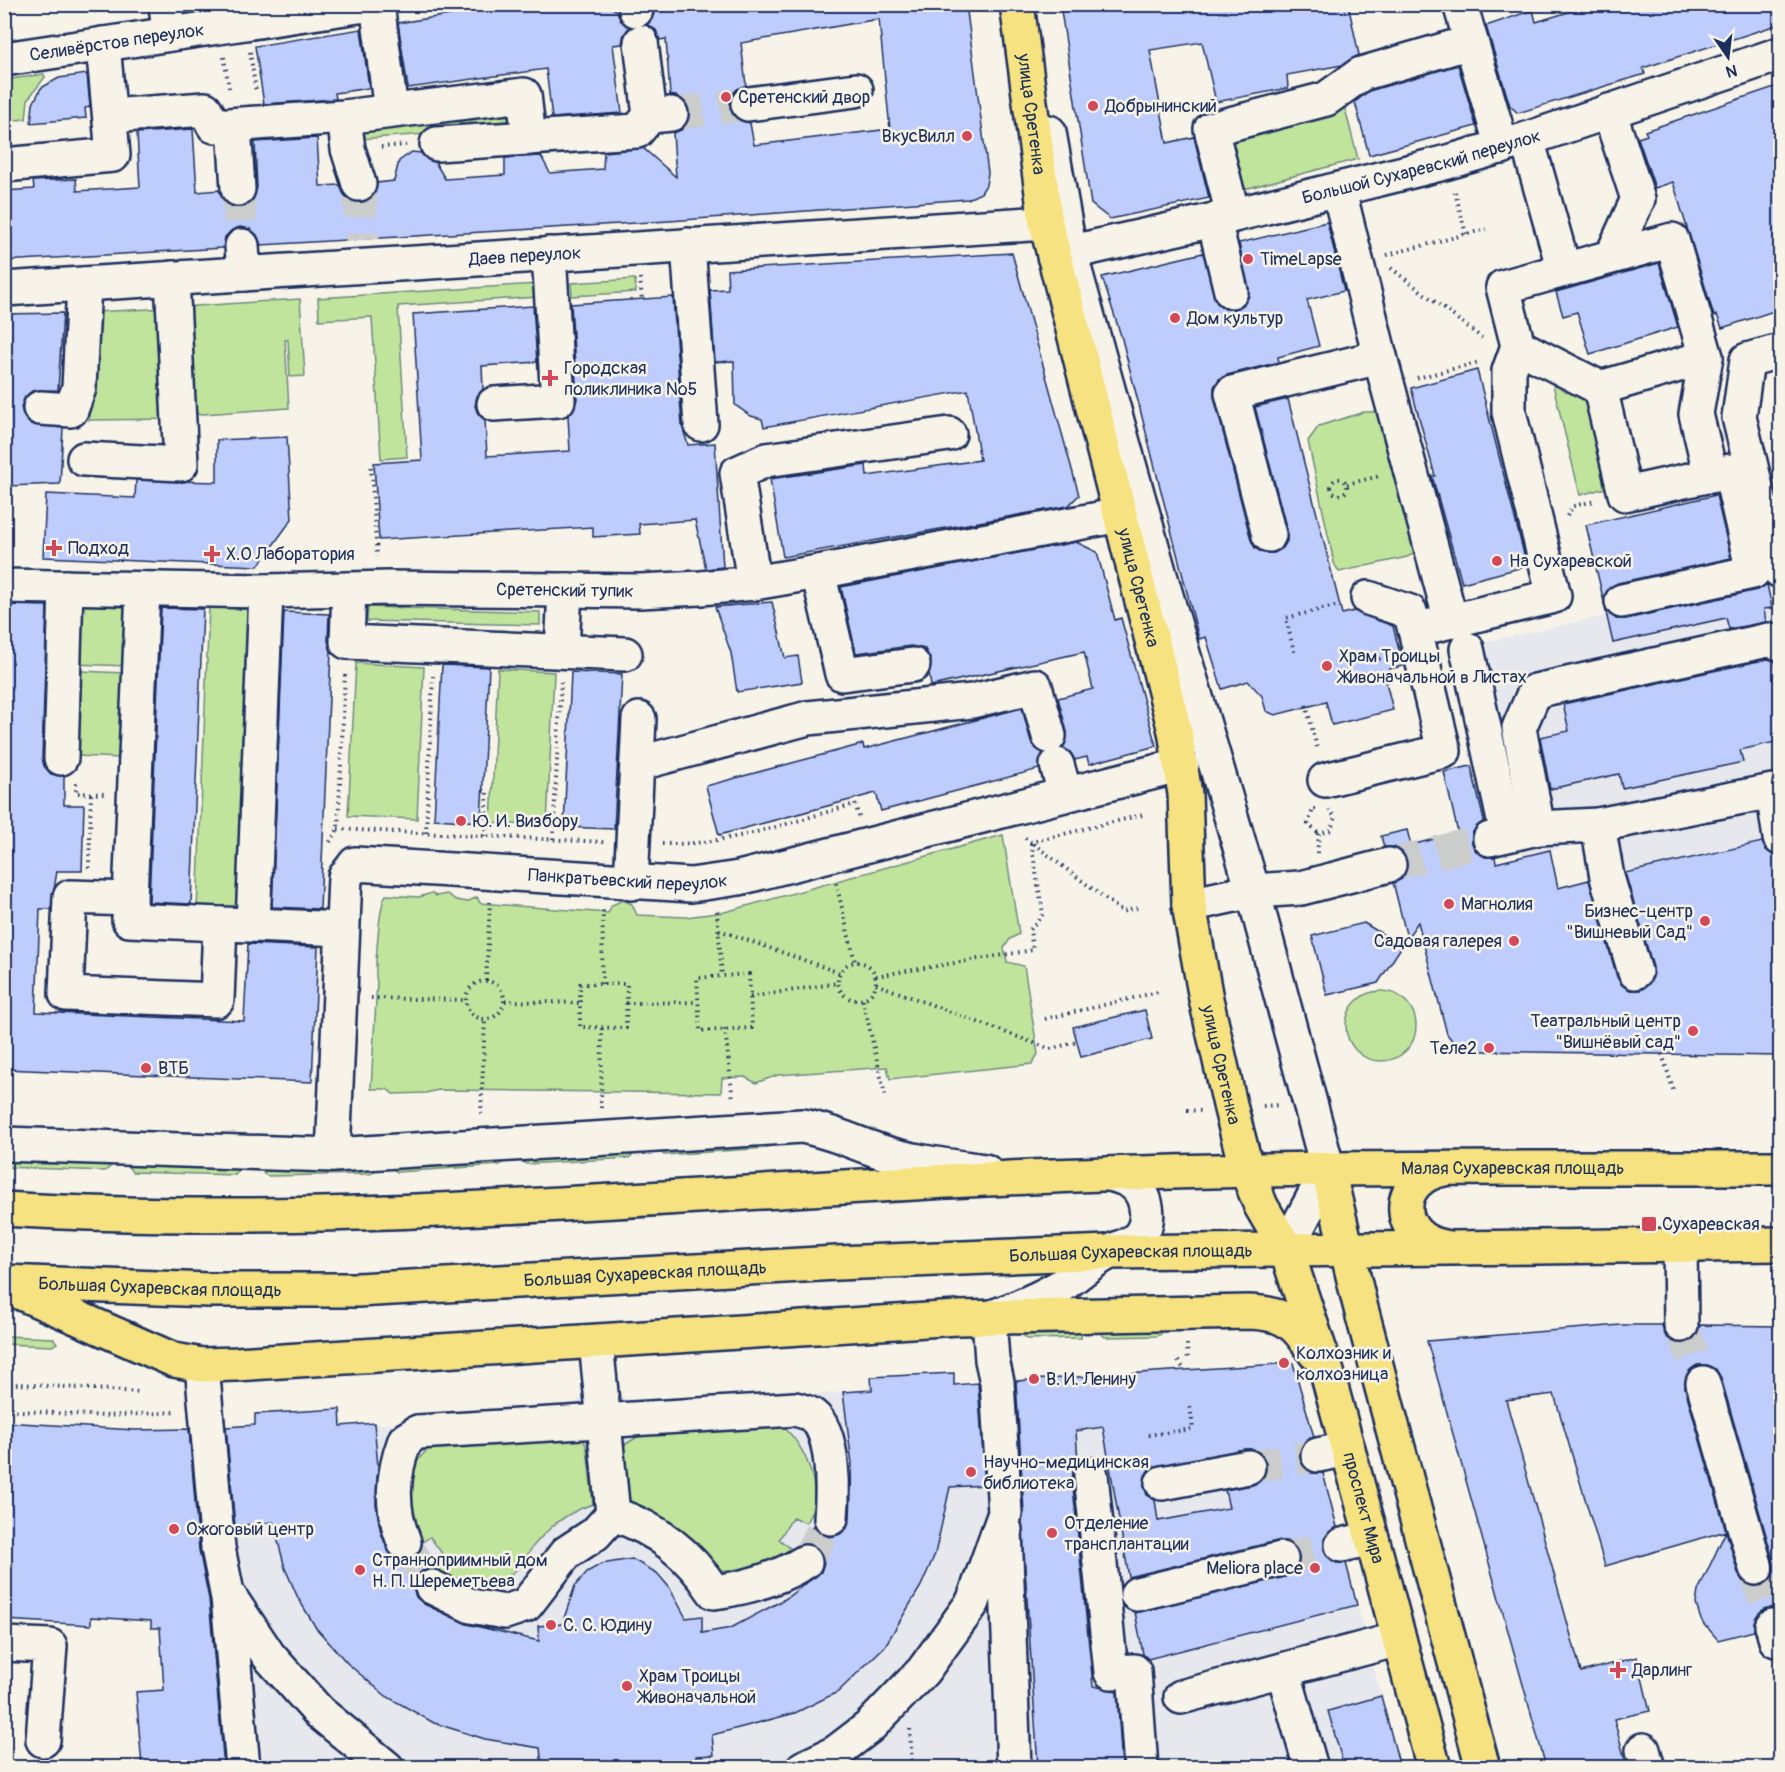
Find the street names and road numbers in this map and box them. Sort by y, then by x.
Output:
street label: Селивёрстов переулок [28,18,206,67]
street label: улица Сретенка [1012,51,1051,176]
street label: Большой Сухаревский переулок [1299,124,1544,209]
street label: Даев переулок [467,241,582,271]
street label: улица Сретенка [1112,525,1165,649]
street label: Сретенский тупик [496,578,634,602]
street label: Панкратьевский переулок [527,863,729,897]
street label: улица Сретенка [1196,1002,1246,1127]
street label: Малая Сухаревская площадь [1401,1156,1625,1180]
street label: Большая Сухаревская площадь [1009,1239,1253,1268]
street label: Большая Сухаревская площадь [523,1255,768,1292]
street label: Большая Сухаревская площадь [38,1272,282,1302]
street label: проспект Мира [1338,1449,1390,1566]

